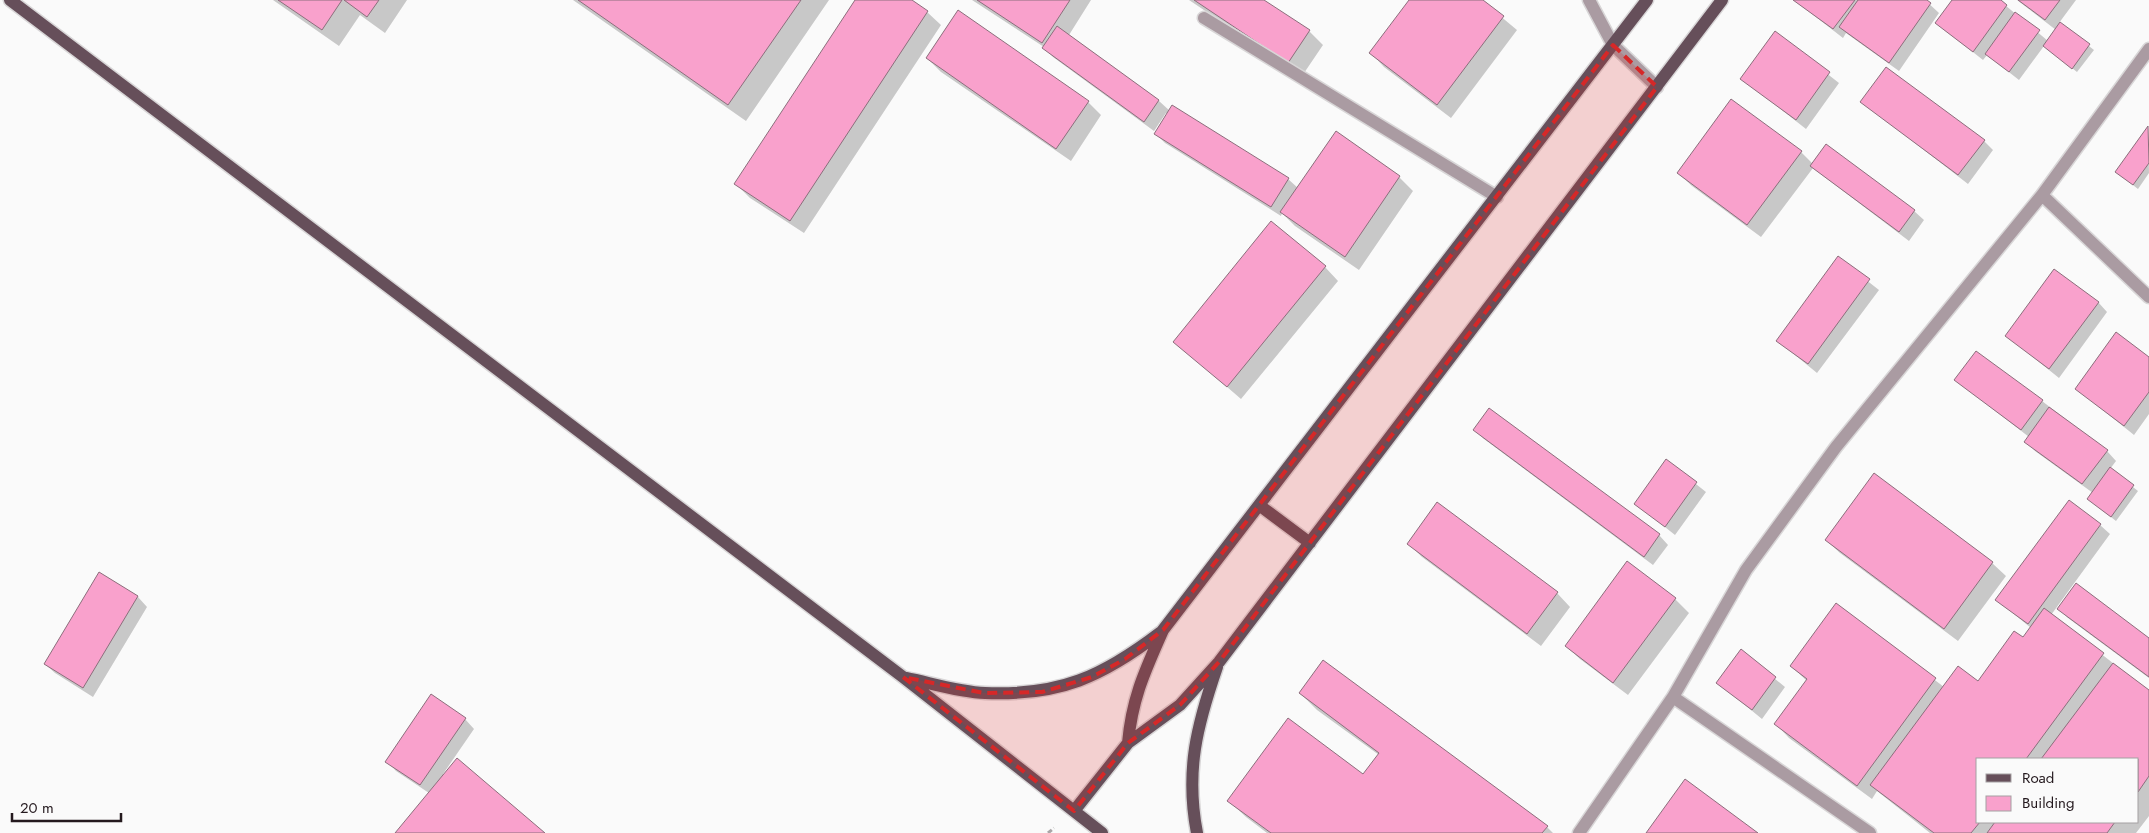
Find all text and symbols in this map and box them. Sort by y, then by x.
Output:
legend [1976,758,2139,823]
text: Road [2022,767,2054,789]
scale bar [12,790,121,822]
text: Building [2022,792,2074,814]
text: 20 m [20,797,54,819]

